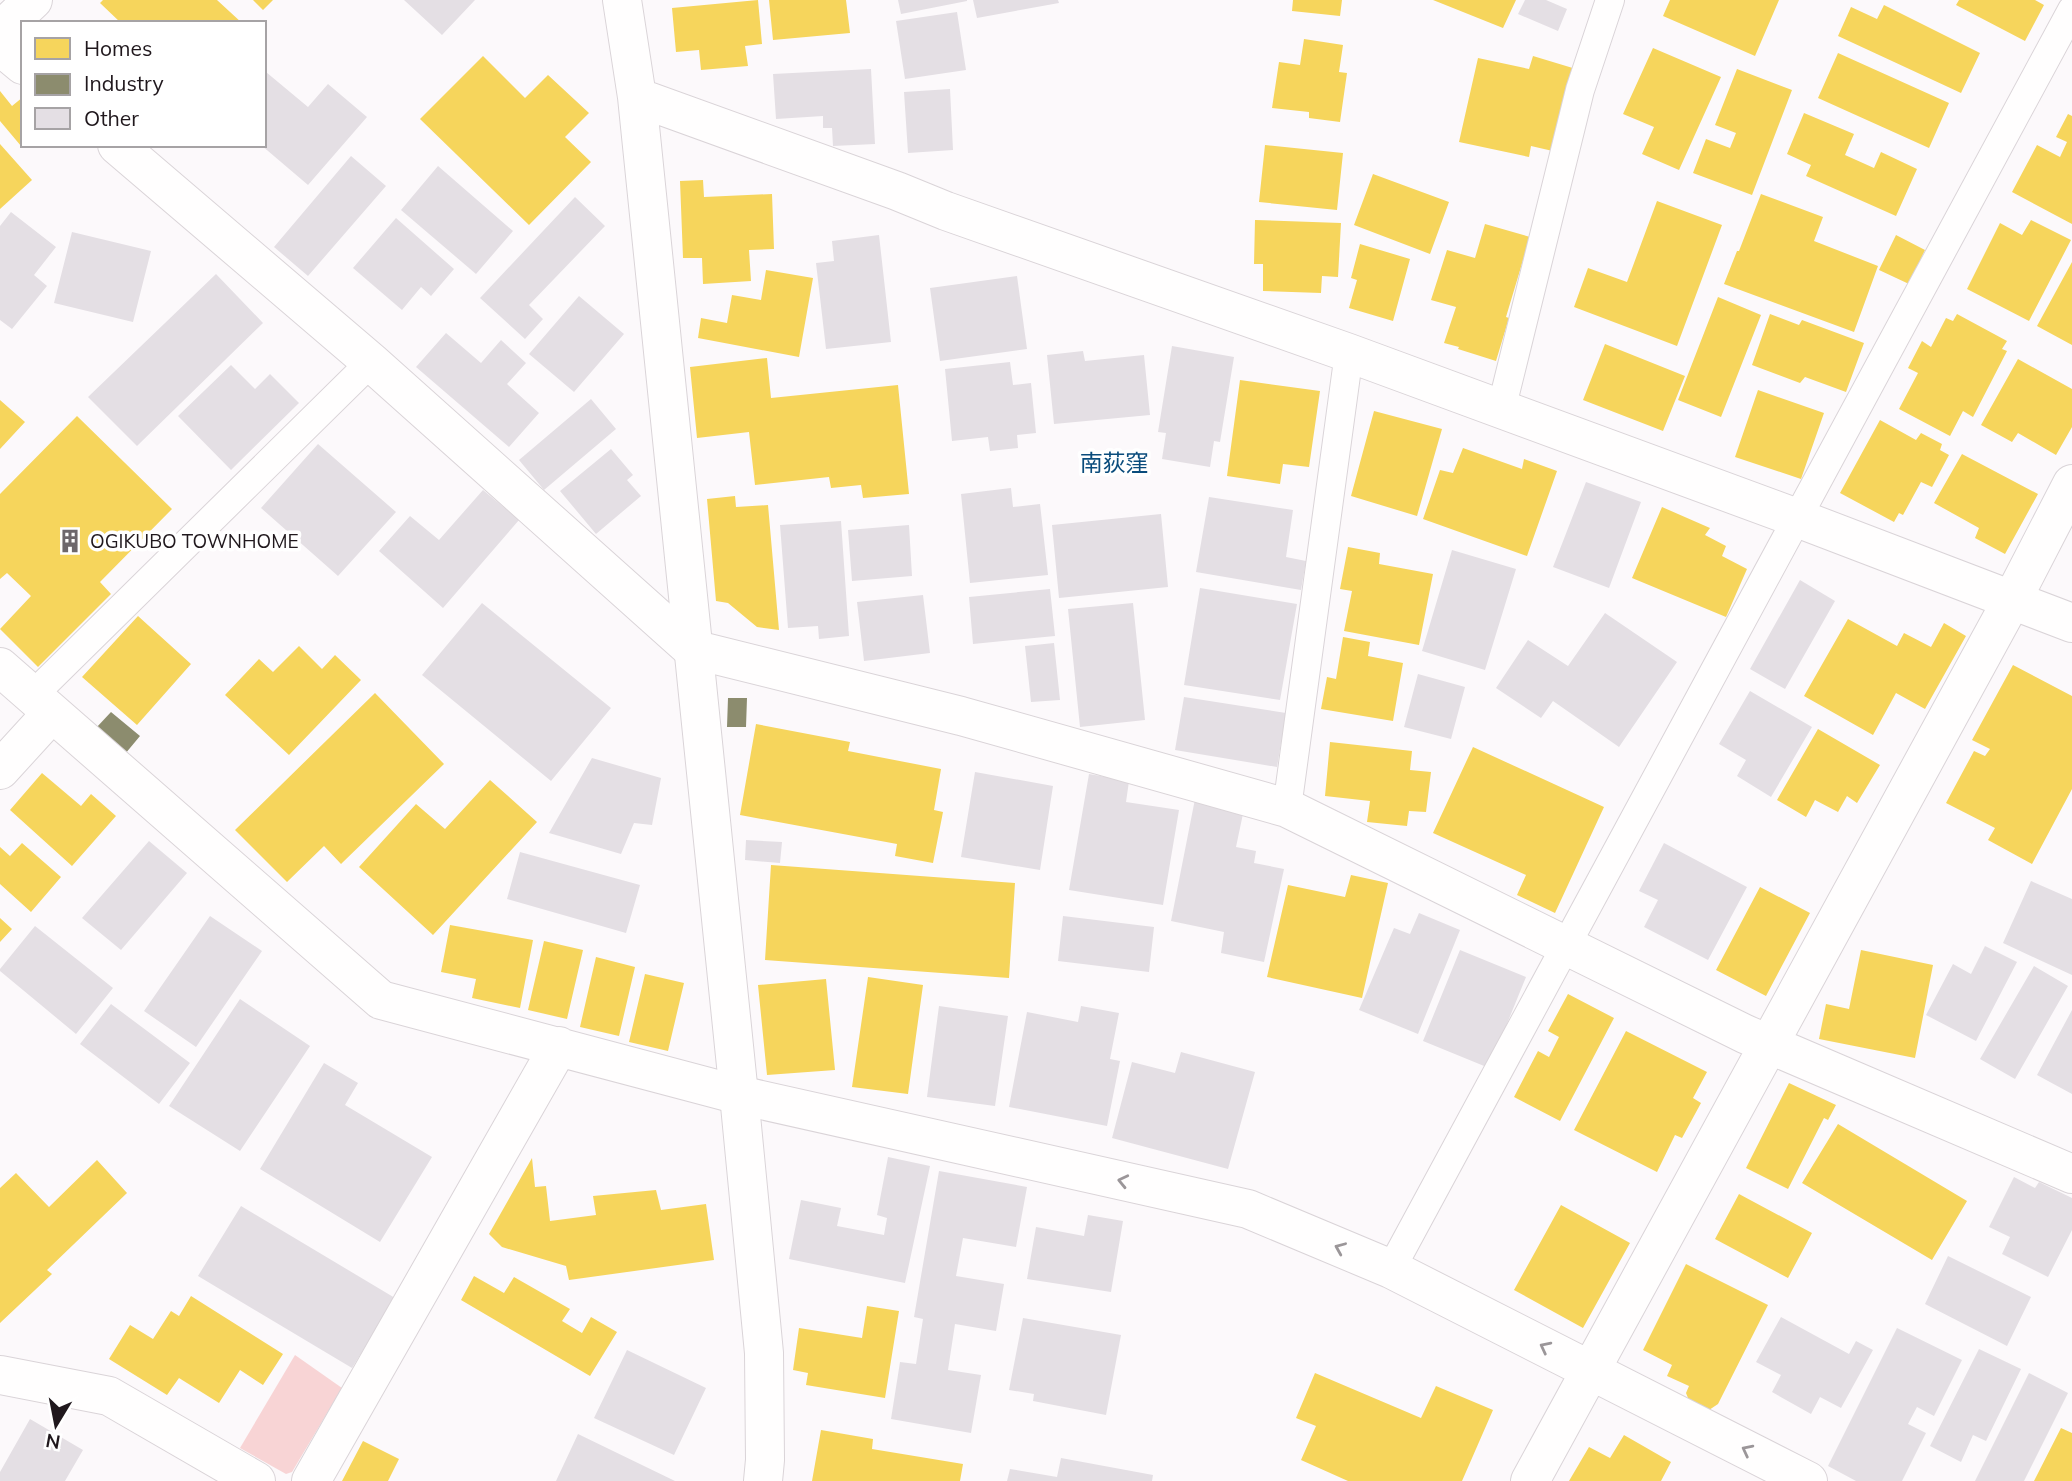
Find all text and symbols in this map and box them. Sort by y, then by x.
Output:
legend [21,21,266,147]
text: Homes [84,35,152,61]
text: Industry [84,70,164,96]
text: Other [84,105,139,131]
district label: 南荻窪 [1080,448,1149,477]
building icon: OGIKUBO TOWNHOME [56,527,84,555]
place label: OGIKUBO TOWNHOME [90,529,299,553]
one-way arrow [1117,1175,1129,1189]
one-way arrow [1335,1242,1347,1256]
one-way arrow [1540,1341,1552,1355]
north arrow [21,1390,91,1460]
text: N [44,1429,62,1455]
one-way arrow [1742,1445,1754,1458]

